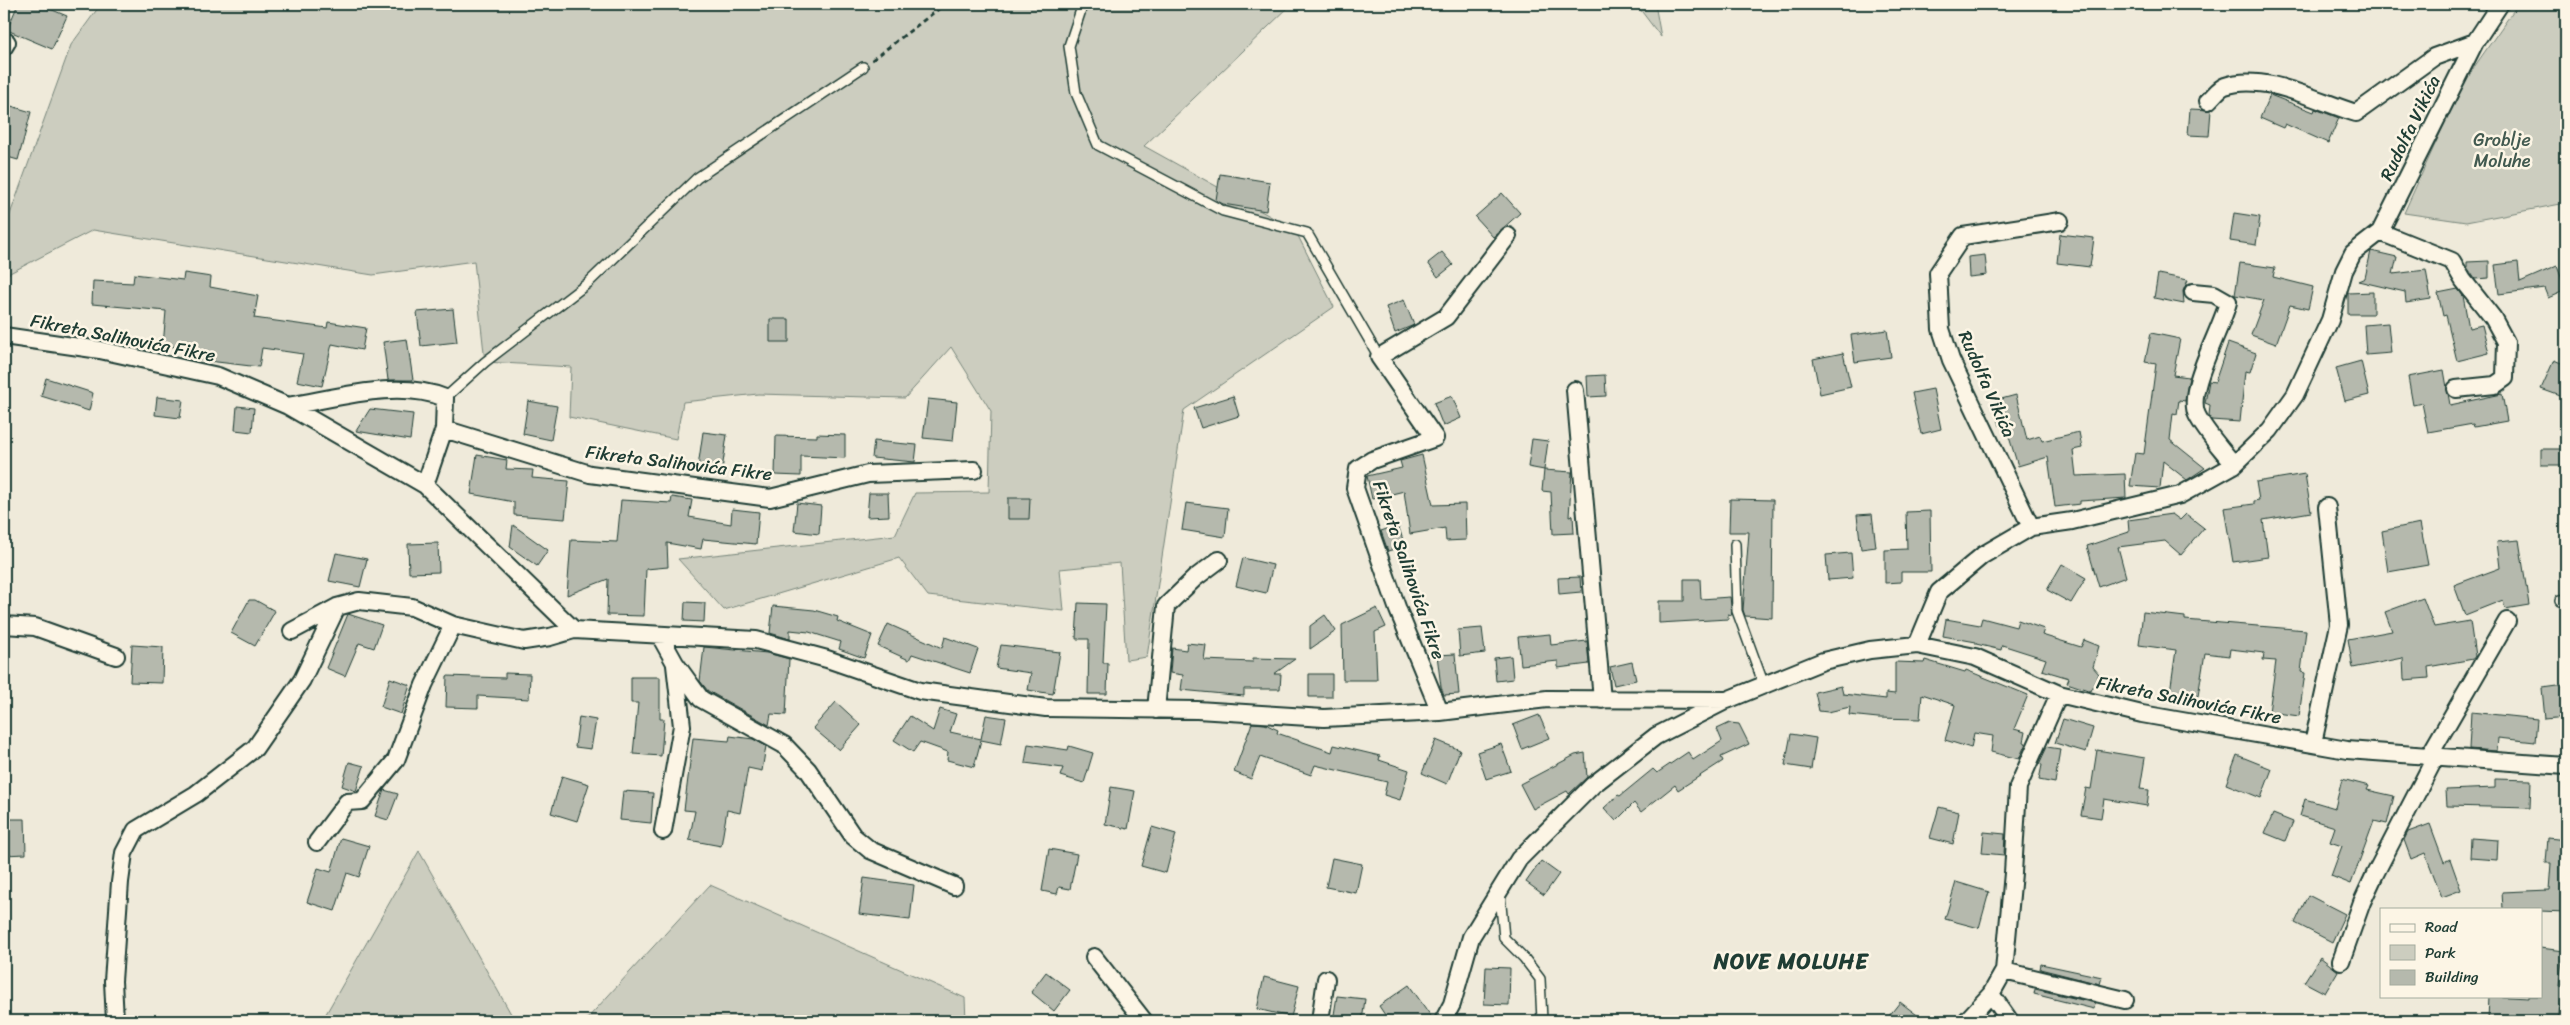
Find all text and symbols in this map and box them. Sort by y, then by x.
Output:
street label: Rudolfa Vikića [2371,70,2449,186]
park label: Groblje Moluhe [2473,124,2531,177]
street label: Fikreta Salihovića Fikre [28,304,218,372]
street label: Rudolfa Vikića [1949,325,2025,443]
street label: Fikreta Salihovića Fikre [584,436,774,490]
street label: Fikreta Salihovića Fikre [1363,476,1455,664]
street label: Fikreta Salihovića Fikre [2094,666,2284,734]
legend [2380,908,2542,998]
text: Road [2425,914,2458,940]
text: Park [2425,940,2456,966]
district label: NOVE MOLUHE [1713,942,1869,981]
text: Building [2425,964,2479,990]

